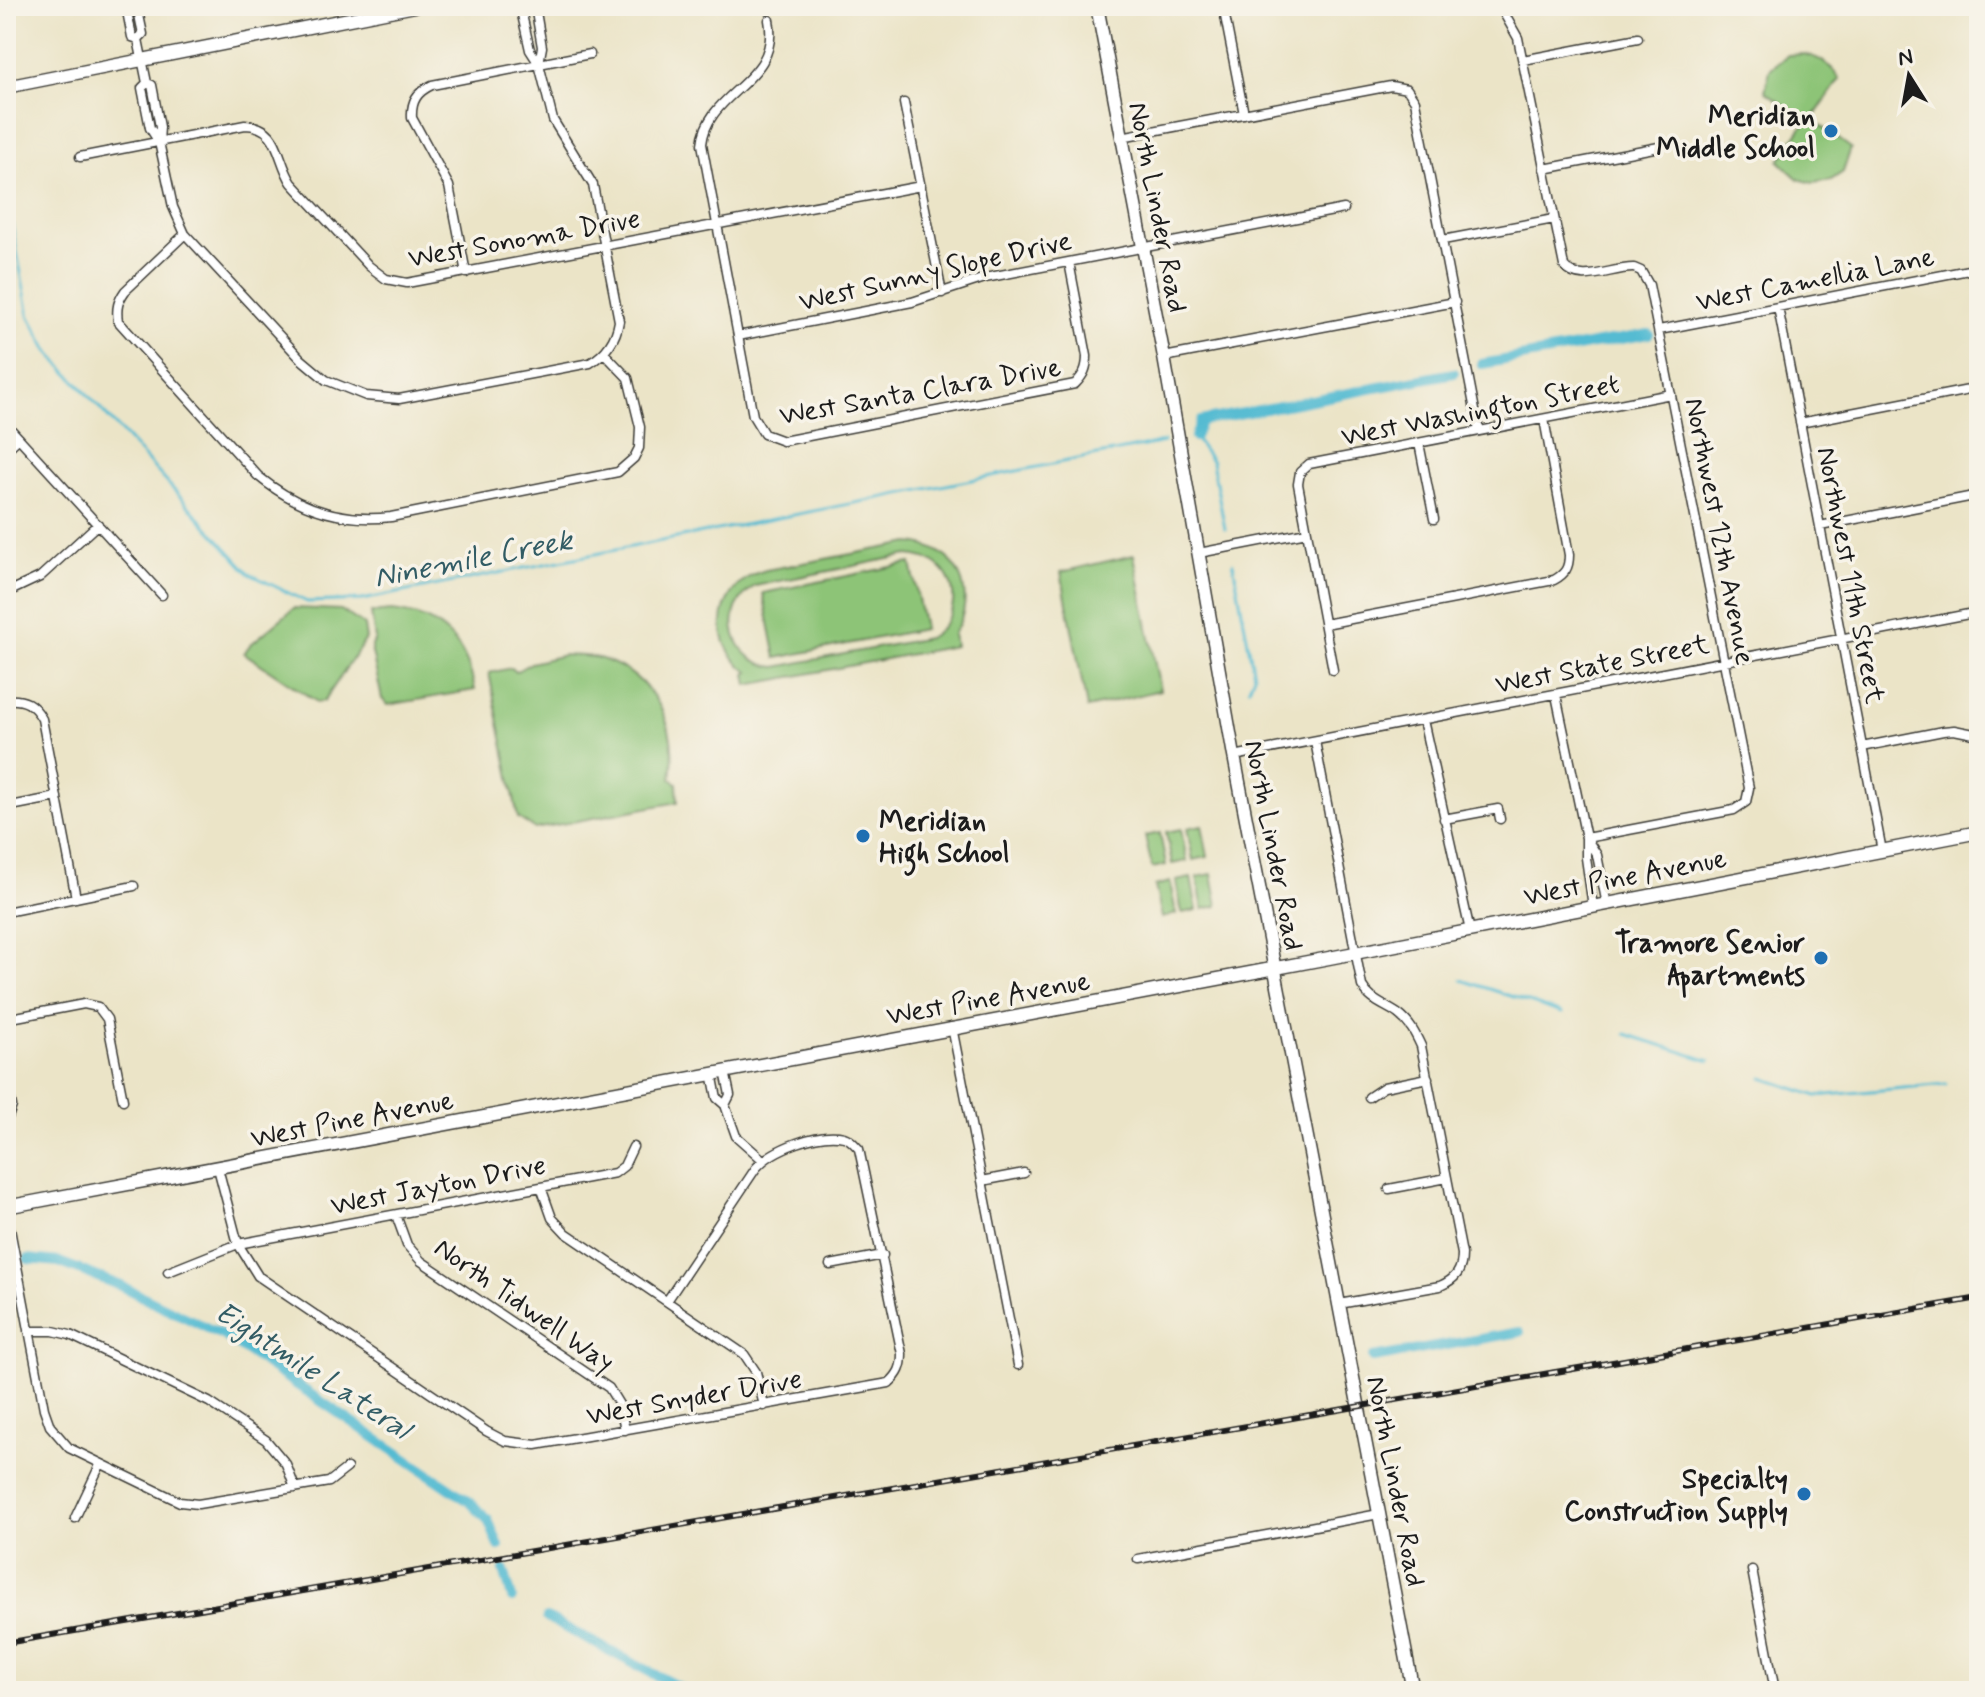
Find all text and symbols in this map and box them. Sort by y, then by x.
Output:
north arrow [1869,36,1949,116]
text: N [1896,43,1915,73]
street label: North Linder Road [1118,99,1195,316]
place label: Meridian Middle School [1656,99,1815,168]
marker: Meridian Middle School [1822,122,1840,140]
street label: West Sonoma Drive [405,201,643,278]
street label: West Sunny Slope Drive [796,223,1075,322]
street label: West Camellia Lane [1693,239,1938,322]
street label: West Santa Clara Drive [777,349,1064,435]
street label: West Washington Street [1338,366,1623,460]
street label: Northwest 12th Avenue [1675,395,1763,668]
street label: Northwest 11th Street [1806,444,1893,708]
water label: Ninemile Creek [371,521,578,598]
street label: West State Street [1492,626,1713,704]
street label: North Linder Road [1234,737,1311,954]
place label: Meridian High School [879,804,1009,876]
marker: Meridian High School [854,827,872,845]
street label: West Pine Avenue [1521,841,1730,916]
place label: Tramore Senior Apartments [1615,926,1805,998]
marker: Tramore Senior Apartments [1812,949,1830,967]
street label: West Pine Avenue [884,963,1093,1036]
street label: West Pine Avenue [248,1083,457,1158]
street label: West Jayton Drive [328,1147,549,1225]
street label: North Tidwell Way [426,1230,621,1382]
water label: Eightmile Lateral [206,1293,421,1452]
street label: West Snyder Drive [584,1361,805,1436]
street label: North Linder Road [1356,1373,1433,1590]
place label: Specialty Construction Supply [1564,1462,1788,1531]
marker: Specialty Construction Supply [1795,1485,1813,1503]

